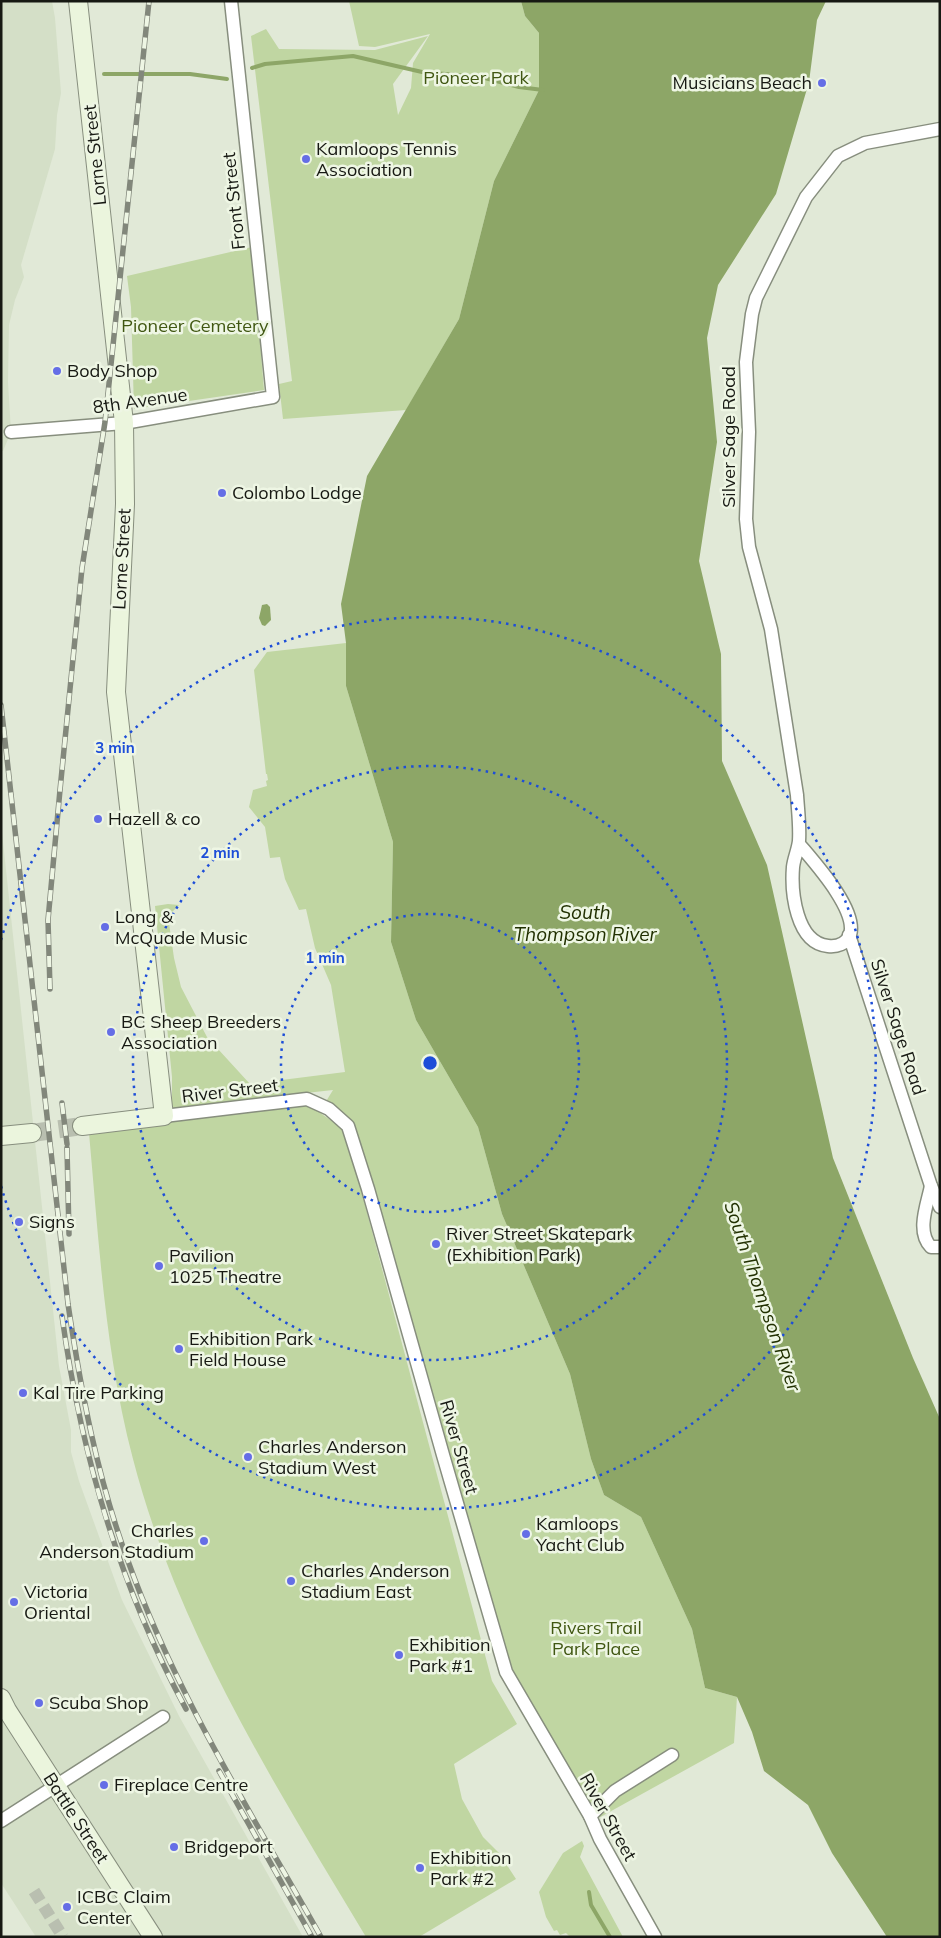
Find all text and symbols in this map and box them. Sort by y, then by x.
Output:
park label: Pioneer Park [423,66,529,89]
place label: Musicians Beach [673,71,812,94]
marker: Musicians Beach [816,77,828,89]
street label: Lorne Street [78,103,111,207]
place label: Kamloops Tennis Association [316,137,457,181]
street label: Front Street [217,151,250,251]
marker: Kamloops Tennis Association [300,153,312,165]
park label: Pioneer Cemetery [121,314,269,337]
place label: Body Shop [67,359,157,382]
marker: Body Shop [51,365,63,377]
street label: Silver Sage Road [717,366,740,508]
street label: 8th Avenue [91,383,189,419]
place label: Colombo Lodge [232,481,362,504]
marker: Colombo Lodge [216,487,228,499]
street label: Lorne Street [107,508,136,610]
text: 3 min [95,738,135,757]
place label: Hazell & co [108,807,201,830]
marker: Hazell & co [92,813,104,825]
text: 2 min [200,843,240,862]
water label: South Thompson River [514,900,657,946]
place label: Long & McQuade Music [115,905,248,949]
marker: Long & McQuade Music [99,921,111,933]
text: 1 min [305,948,345,967]
street label: Silver Sage Road [866,956,931,1098]
place label: BC Sheep Breeders Association [121,1010,281,1054]
marker: BC Sheep Breeders Association [105,1026,117,1038]
centre of rings [421,1054,439,1072]
street label: River Street [180,1073,279,1108]
water label: South Thompson River [719,1198,807,1395]
place label: Signs [29,1210,75,1233]
marker: Signs [13,1216,25,1228]
place label: River Street Skatepark (Exhibition Park) [446,1222,633,1266]
marker: River Street Skatepark (Exhibition Park) [430,1238,442,1250]
place label: Pavilion 1025 Theatre [169,1244,281,1288]
marker: Pavilion 1025 Theatre [153,1260,165,1272]
place label: Exhibition Park Field House [189,1327,314,1371]
marker: Exhibition Park Field House [173,1343,185,1355]
place label: Kal Tire Parking [33,1381,164,1404]
marker: Kal Tire Parking [17,1387,29,1399]
street label: River Street [435,1397,484,1497]
place label: Charles Anderson Stadium West [258,1435,406,1479]
marker: Charles Anderson Stadium West [242,1451,254,1463]
place label: Kamloops Yacht Club [535,1512,625,1556]
place label: Charles Anderson Stadium [39,1519,194,1563]
marker: Kamloops Yacht Club [520,1528,532,1540]
marker: Charles Anderson Stadium [198,1535,210,1547]
place label: Charles Anderson Stadium East [301,1559,449,1603]
marker: Charles Anderson Stadium East [285,1575,297,1587]
place label: Victoria Oriental [24,1580,90,1624]
marker: Victoria Oriental [8,1596,20,1608]
park label: Rivers Trail Park Place [550,1616,642,1660]
place label: Exhibition Park #1 [409,1633,491,1677]
marker: Exhibition Park #1 [393,1649,405,1661]
place label: Scuba Shop [49,1691,149,1714]
marker: Scuba Shop [33,1697,45,1709]
street label: Battle Street [38,1768,114,1868]
street label: River Street [575,1769,642,1865]
place label: Fireplace Centre [114,1773,248,1796]
marker: Fireplace Centre [98,1779,110,1791]
place label: Bridgeport [184,1835,273,1858]
marker: Bridgeport [168,1841,180,1853]
place label: Exhibition Park #2 [430,1846,512,1890]
marker: Exhibition Park #2 [414,1862,426,1874]
place label: ICBC Claim Center [77,1885,171,1929]
marker: ICBC Claim Center [61,1901,73,1913]

